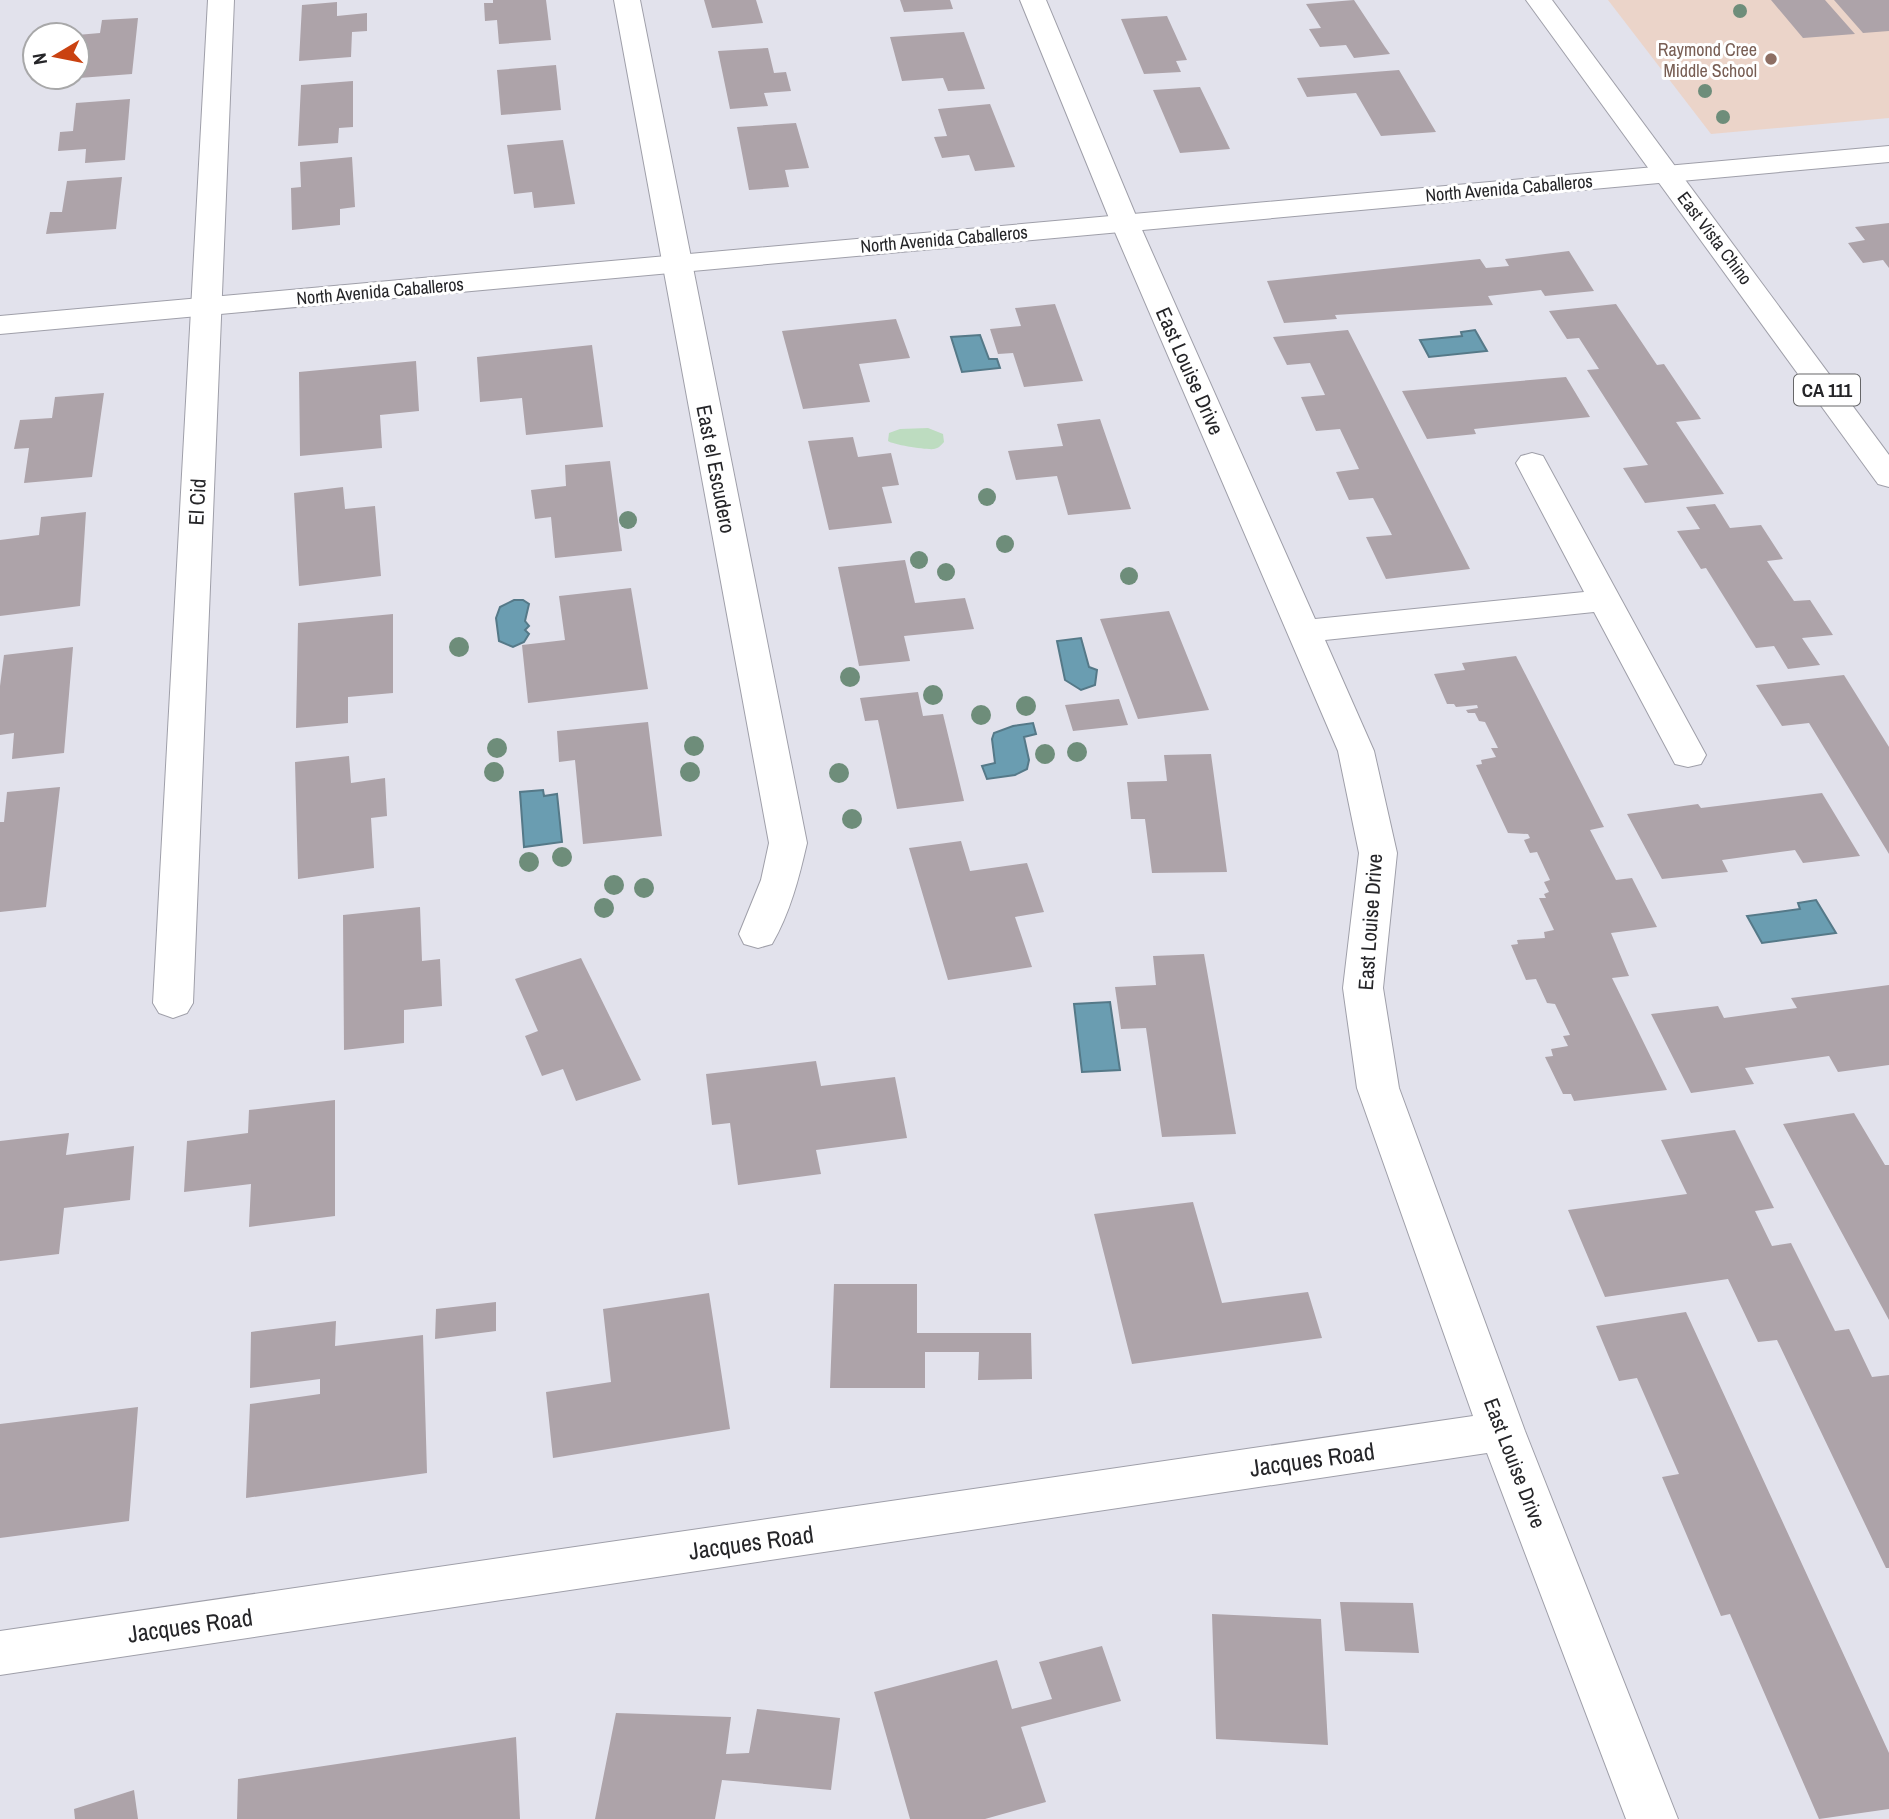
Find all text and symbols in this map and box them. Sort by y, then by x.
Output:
north arrow [21,21,91,91]
place label: Raymond Cree Middle School [1658,37,1757,83]
text: N [25,51,53,67]
marker: Raymond Cree Middle School [1763,51,1779,67]
street label: North Avenida Caballeros [1424,168,1594,208]
street label: East Vista Chino [1672,186,1758,290]
street label: North Avenida Caballeros [859,219,1029,259]
street label: North Avenida Caballeros [295,271,465,311]
street label: East Louise Drive [1149,303,1231,439]
road number: CA 111 [1794,374,1860,406]
street label: East el Escudero [689,402,743,536]
street label: El Cid [181,478,213,526]
street label: East Louise Drive [1351,853,1389,991]
street label: East Louise Drive [1477,1394,1553,1532]
street label: Jacques Road [1247,1434,1377,1484]
street label: Jacques Road [686,1517,816,1567]
street label: Jacques Road [125,1600,255,1650]

